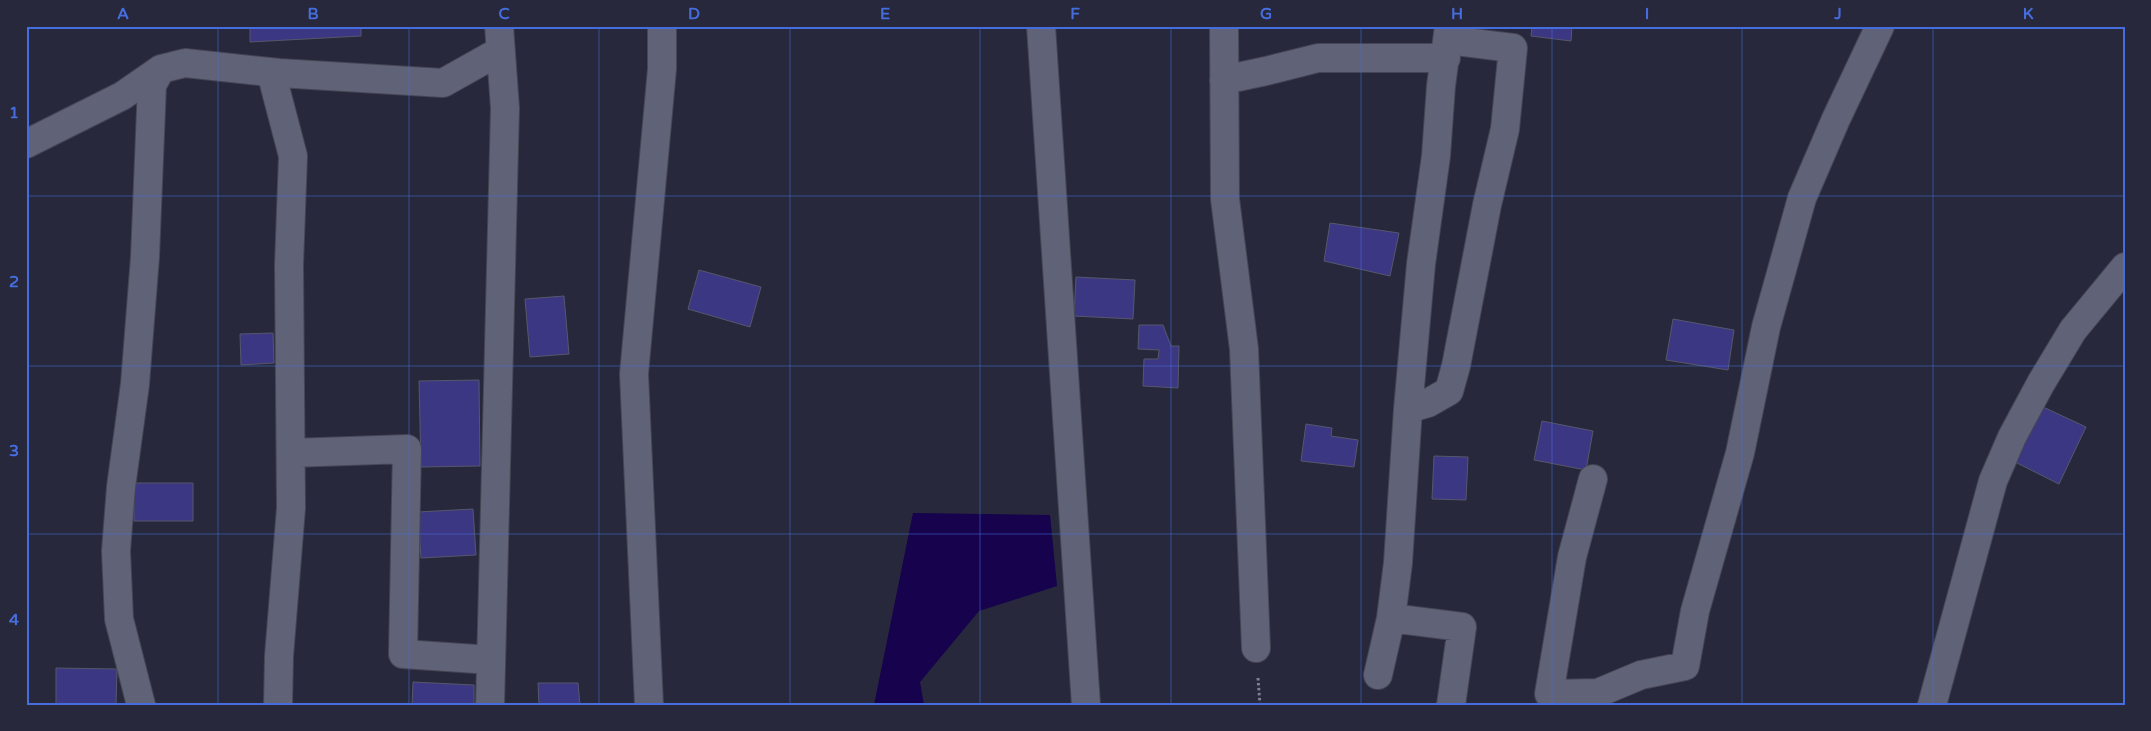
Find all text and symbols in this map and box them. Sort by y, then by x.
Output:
text: A [117,4,129,24]
text: B [307,4,319,24]
text: C [498,4,510,24]
text: D [688,4,700,24]
text: E [880,4,890,24]
text: F [1070,4,1080,24]
text: G [1260,4,1272,24]
text: H [1451,4,1463,24]
text: I [1645,4,1649,24]
text: J [1833,4,1842,24]
text: K [2023,4,2034,24]
text: 1 [9,103,19,123]
text: 2 [9,272,19,292]
text: 3 [9,441,19,461]
text: 4 [9,610,19,630]

